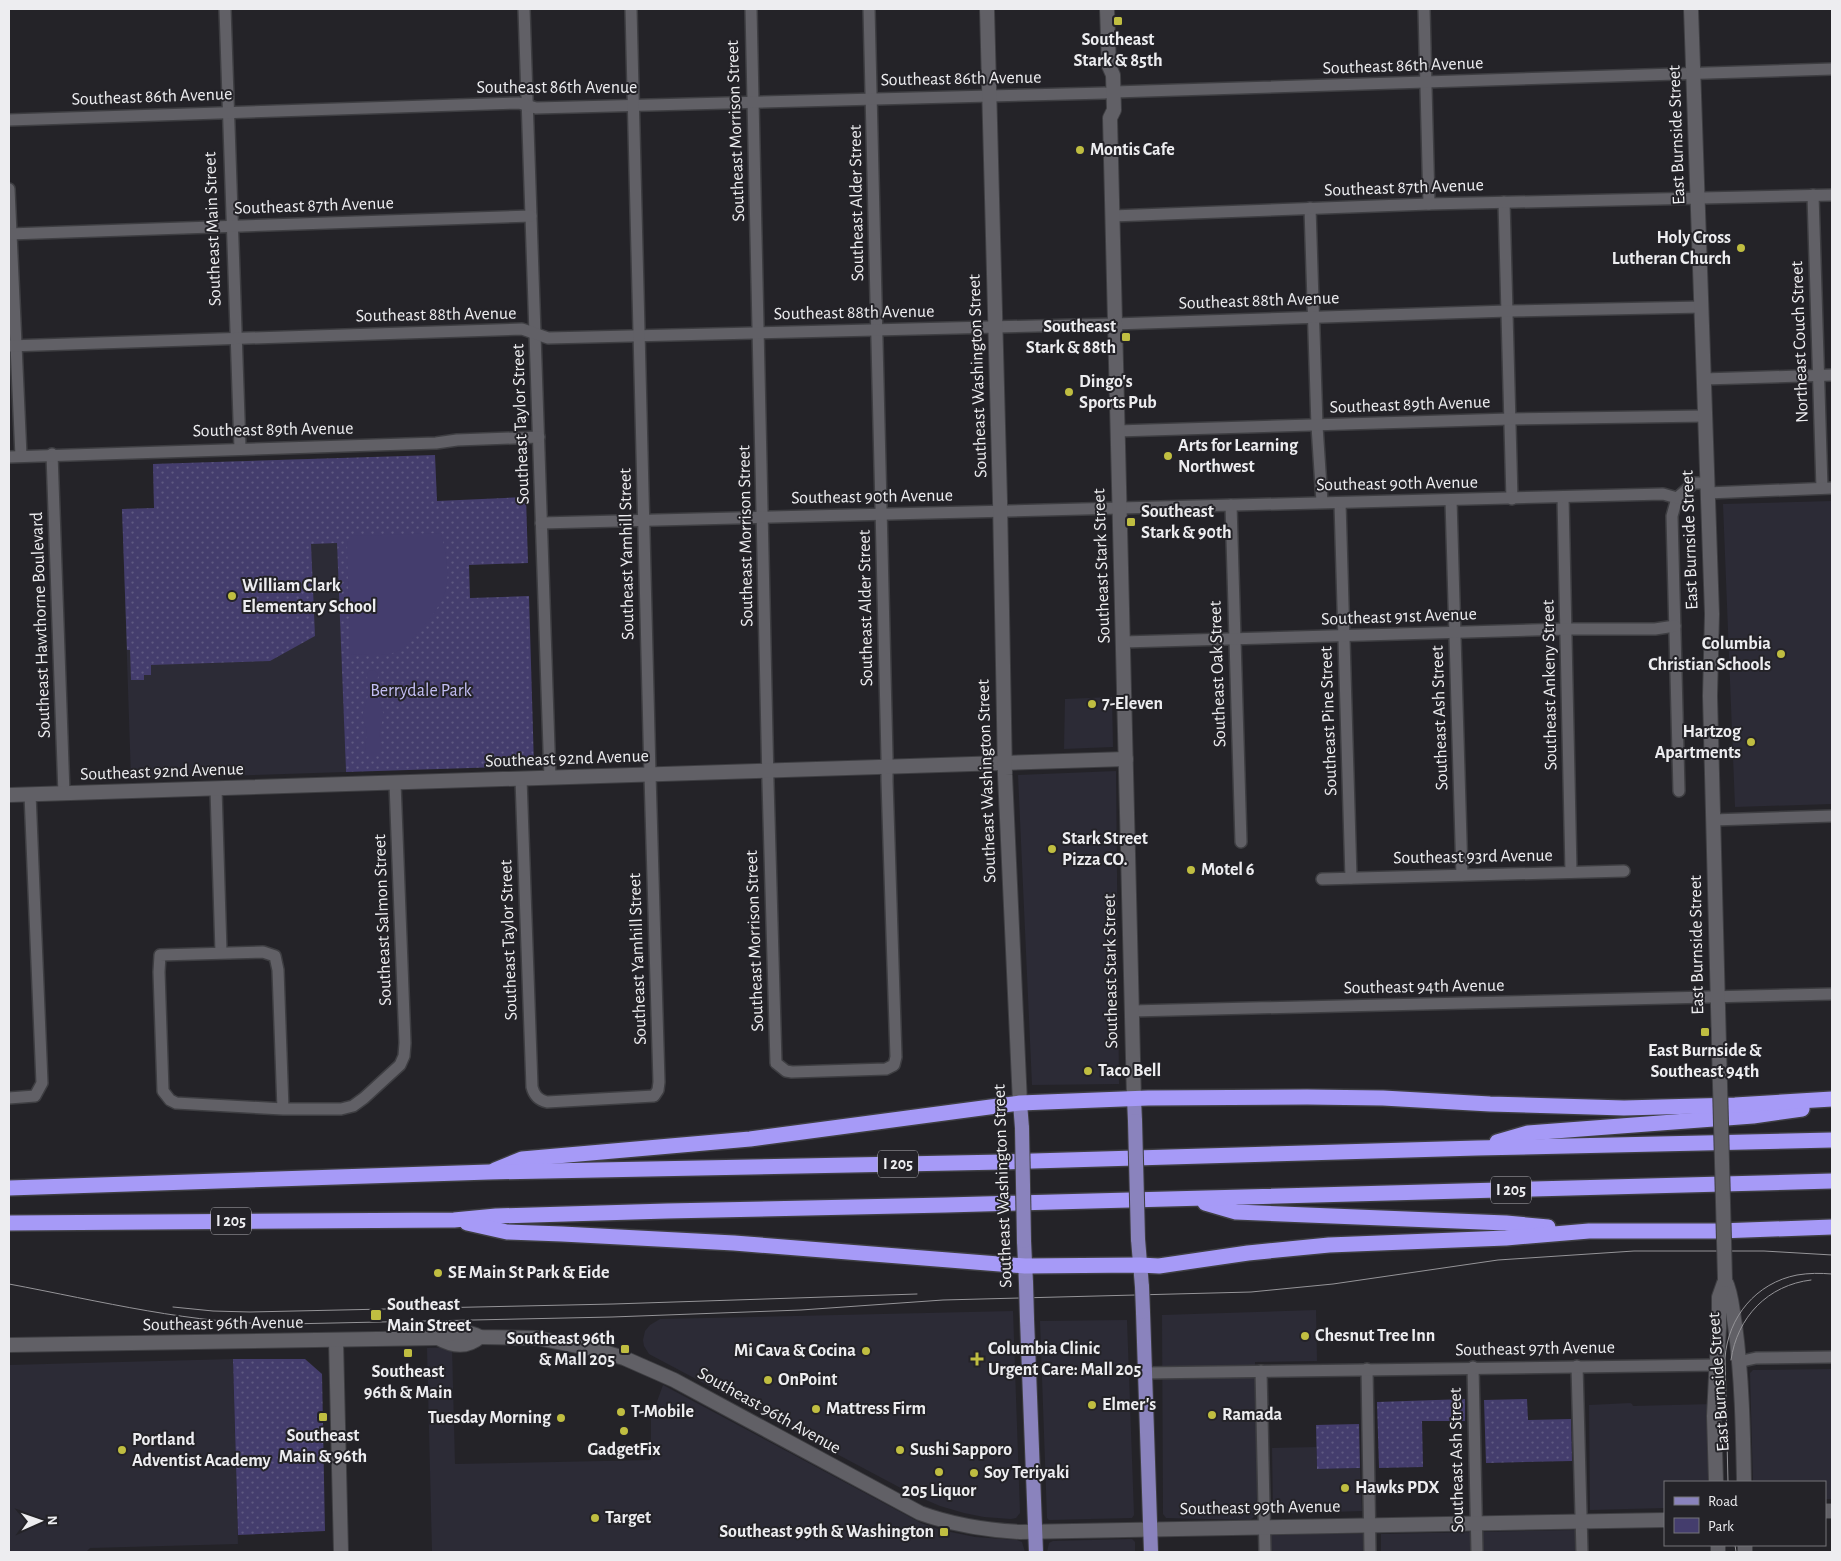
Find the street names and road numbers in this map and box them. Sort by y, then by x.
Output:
street label: Southeast Morrison Street [724,40,748,222]
street label: Southeast 86th Avenue [1322,54,1484,78]
street label: East Burnside Street [1666,65,1688,205]
street label: Southeast 86th Avenue [880,69,1042,89]
street label: Southeast 86th Avenue [477,79,637,97]
street label: Southeast 86th Avenue [71,85,233,109]
street label: Southeast Alder Street [847,124,867,282]
street label: Southeast Main Street [201,151,225,307]
street label: Southeast 87th Avenue [1324,176,1484,200]
street label: Southeast 87th Avenue [234,194,394,218]
street label: Northeast Couch Street [1788,260,1812,423]
street label: Southeast Washington Street [965,274,991,478]
street label: Southeast 88th Avenue [1178,289,1340,313]
street label: Southeast 88th Avenue [773,303,935,323]
street label: Southeast 88th Avenue [355,305,517,325]
street label: Southeast Taylor Street [509,343,533,505]
street label: Southeast 89th Avenue [1329,393,1491,417]
street label: Southeast 89th Avenue [192,420,354,440]
street label: Southeast Morrison Street [735,445,757,627]
street label: Southeast Yamhill Street [616,468,638,640]
street label: East Burnside Street [1679,470,1701,610]
street label: Southeast 90th Avenue [1316,474,1478,494]
street label: Southeast 90th Avenue [791,487,953,507]
street label: Southeast Stark Street [1090,488,1114,644]
street label: Southeast Hawthorne Boulevard [28,512,54,738]
street label: Southeast Alder Street [856,529,876,687]
street label: Southeast Ankeny Street [1540,599,1560,771]
street label: Southeast Oak Street [1206,600,1230,748]
street label: Southeast 91st Avenue [1321,605,1477,629]
street label: Southeast Ash Street [1428,645,1452,791]
street label: Southeast Pine Street [1317,646,1341,796]
street label: Southeast Washington Street [974,679,1000,883]
street label: Southeast 92nd Avenue [485,747,649,771]
street label: Southeast 92nd Avenue [80,760,244,784]
street label: Southeast Salmon Street [371,834,395,1006]
street label: Southeast 93rd Avenue [1393,847,1553,867]
street label: Southeast Morrison Street [743,850,767,1032]
street label: Southeast Taylor Street [497,859,521,1021]
street label: Southeast Yamhill Street [626,872,650,1045]
street label: East Burnside Street [1687,875,1707,1015]
street label: Southeast Stark Street [1101,893,1121,1049]
street label: Southeast 94th Avenue [1343,977,1505,997]
street label: Southeast Washington Street [990,1084,1016,1288]
road number: I 205 [878,1150,918,1178]
road number: I 205 [1491,1176,1531,1204]
road number: I 205 [211,1208,251,1234]
street label: East Burnside Street [1705,1311,1733,1452]
street label: Southeast 96th Avenue [143,1314,303,1334]
street label: Southeast 97th Avenue [1455,1339,1615,1359]
street label: Southeast 96th Avenue [694,1364,844,1458]
street label: Southeast Ash Street [1447,1387,1467,1533]
street label: Southeast 99th Avenue [1180,1498,1340,1518]

